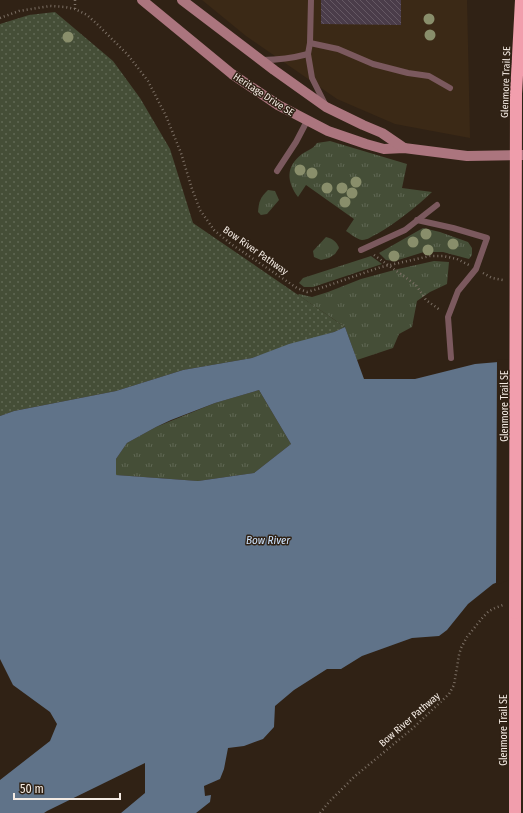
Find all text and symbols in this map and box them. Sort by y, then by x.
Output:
street label: Glenmore Trail SE [499,46,513,118]
street label: Heritage Drive SE [231,71,296,119]
street label: Bow River Pathway [221,224,291,278]
street label: Glenmore Trail SE [499,370,511,442]
water label: Bow River [246,534,291,547]
street label: Bow River Pathway [377,690,443,749]
street label: Glenmore Trail SE [498,694,510,766]
scale bar [14,775,120,801]
text: 50 m [20,782,44,796]

